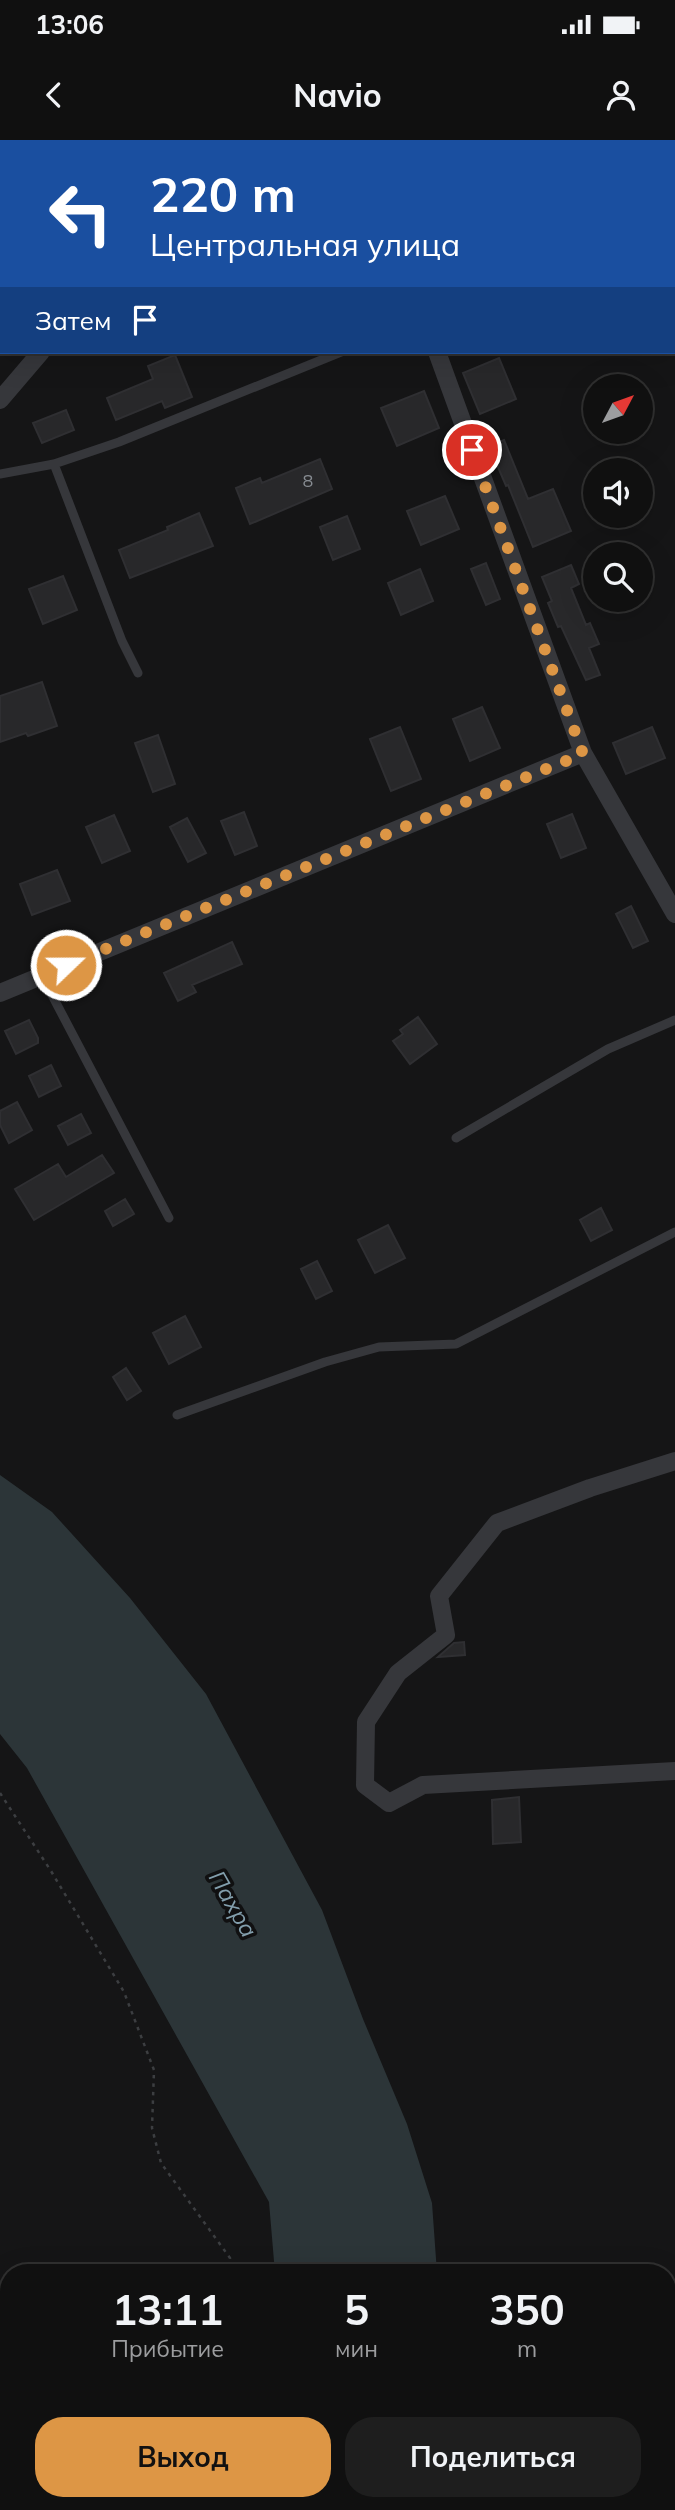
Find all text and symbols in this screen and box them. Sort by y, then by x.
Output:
text: 13:06 [35,8,104,41]
text: Navio [293,75,382,115]
icon: back [35,76,73,114]
icon: person [602,76,640,114]
text: 220 m [150,163,296,224]
icon: left [35,168,126,259]
text: Центральная улица [150,224,460,264]
icon: arrive [126,301,164,339]
text: Затем [35,304,112,337]
north arrow [583,374,653,444]
map controls [583,374,653,612]
pin [442,420,502,480]
icon: arrive [453,431,491,469]
button: sound [583,458,653,528]
house number: 8 [303,469,313,492]
button: search [583,542,653,612]
position arrow [29,928,103,1002]
water label: Пахра [203,1865,264,1942]
text: 13:11 [112,2283,223,2336]
text: 5 [344,2283,369,2336]
text: 350 [489,2283,565,2336]
text: Прибытие [111,2334,224,2363]
text: мин [335,2334,378,2363]
text: m [517,2334,537,2363]
button: Выход [35,2417,331,2497]
button: Поделиться [345,2417,641,2497]

